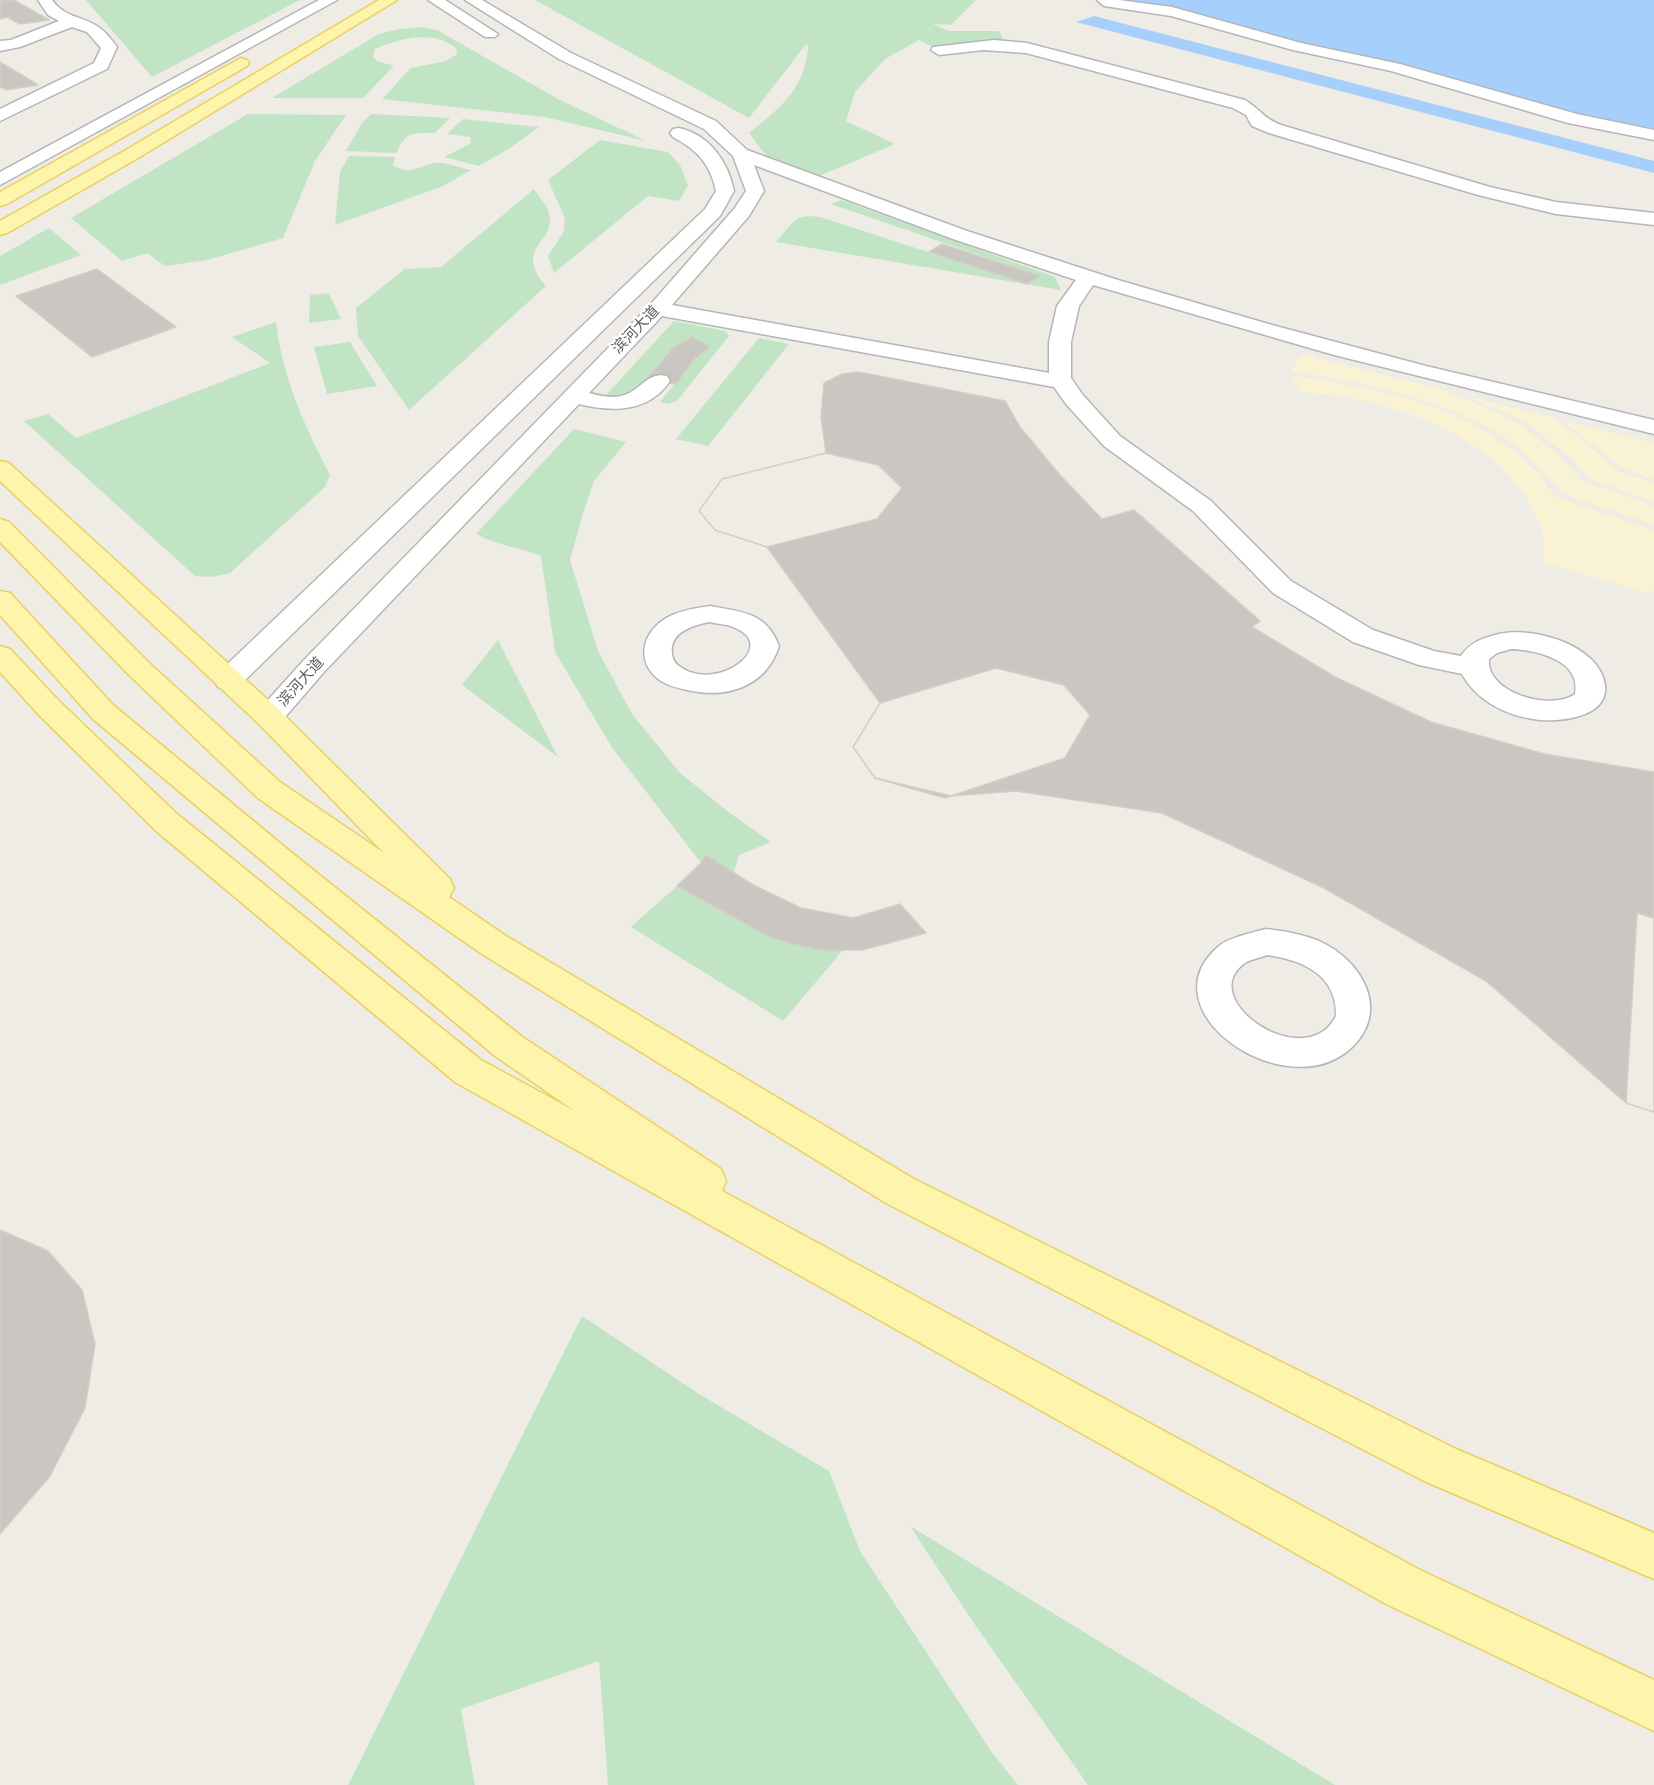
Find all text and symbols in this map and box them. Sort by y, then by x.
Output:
street label: 滨河大道 [609,302,663,358]
street label: 滨河大道 [274,654,328,710]

